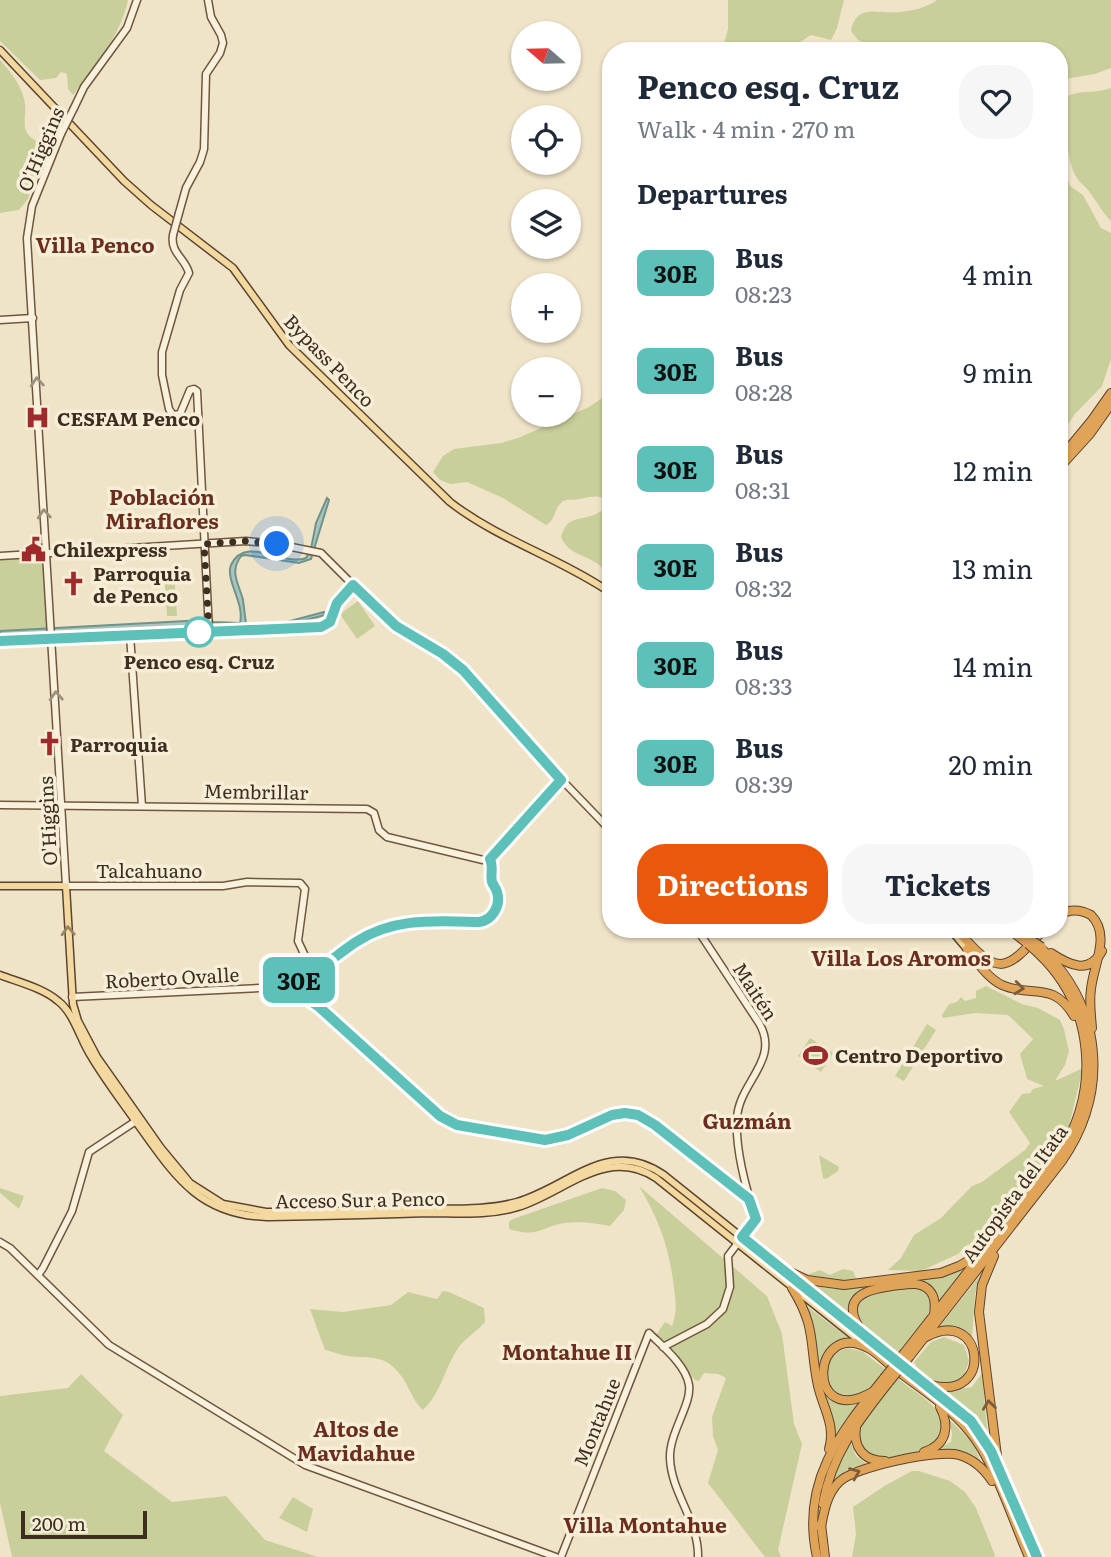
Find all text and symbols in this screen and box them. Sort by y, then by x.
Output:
north arrow [511,21,581,91]
map controls [511,21,581,427]
text: Penco esq. Cruz [637,60,899,109]
button: heart [959,65,1033,139]
street label: O'Higgins [10,102,70,196]
button: locate [511,105,581,175]
text: Walk · 4 min · 270 m [637,111,855,145]
text: Departures [637,173,788,212]
button: layers [511,189,581,259]
district label: Villa Penco [35,228,155,259]
text: Bus [735,237,783,276]
text: 4 min [962,254,1033,293]
text: 30E [653,255,698,290]
button: + [511,273,581,343]
text: 08:23 [735,276,793,310]
street label: Bypass Penco [278,307,382,413]
text: Bus [735,335,783,374]
text: 9 min [963,352,1033,391]
text: 30E [653,353,698,388]
button: − [511,357,581,427]
text: 08:28 [735,374,793,408]
one-way arrow [29,377,44,388]
hospital icon: CESFAM Penco [23,404,51,432]
place label: CESFAM Penco [57,404,200,432]
text: Bus [735,433,783,472]
text: 12 min [953,450,1033,489]
text: 30E [653,451,698,486]
text: 08:31 [735,472,790,506]
district label: Población Miraflores [105,480,219,535]
one-way arrow [37,508,52,519]
your location [259,526,294,561]
text: Bus [735,531,783,570]
public building icon: Chilexpress [19,535,47,563]
place label: Chilexpress [53,535,167,563]
text: 13 min [952,548,1033,587]
text: 30E [653,549,698,584]
place label: Parroquia de Penco [93,559,191,609]
church icon: Parroquia de Penco [59,570,87,598]
text: 08:32 [735,570,792,604]
marker: Penco esq. Cruz [184,617,214,647]
text: Bus [735,629,783,668]
text: 14 min [953,646,1033,685]
place label: Penco esq. Cruz [124,647,274,675]
text: 30E [653,647,698,682]
text: 08:33 [735,668,793,702]
one-way arrow [48,690,63,701]
text: Bus [735,727,783,766]
church icon: Parroquia [36,730,64,758]
place label: Parroquia [70,730,168,758]
text: 20 min [948,744,1033,783]
text: 30E [653,745,698,780]
text: 08:39 [735,766,793,800]
street label: O'Higgins [31,775,63,866]
street label: Membrillar [203,776,309,806]
button: Directions [637,844,828,924]
button: Tickets [842,844,1033,924]
street label: Talcahuano [96,856,202,884]
one-way arrow [61,925,76,936]
district label: Villa Los Aromos [811,941,991,972]
street label: Maitén [727,956,785,1026]
line badge: 30E [259,957,339,1003]
street label: Roberto Ovalle [104,959,240,994]
text: 30E [277,962,321,997]
one-way arrow [1014,980,1025,995]
sports icon: Centro Deportivo [801,1041,829,1069]
place label: Centro Deportivo [835,1041,1003,1069]
district label: Guzmán [702,1104,792,1135]
street label: Autopista del Itata [954,1118,1074,1268]
street label: Acceso Sur a Penco [275,1184,445,1214]
district label: Montahue II [502,1335,632,1366]
street label: Montahue [566,1373,627,1471]
one-way arrow [981,1399,996,1411]
district label: Altos de Mavidahue [297,1412,415,1467]
one-way arrow [849,1467,861,1481]
scale bar [21,1508,147,1540]
district label: Villa Montahue [563,1508,727,1539]
text: 200 m [32,1509,86,1537]

